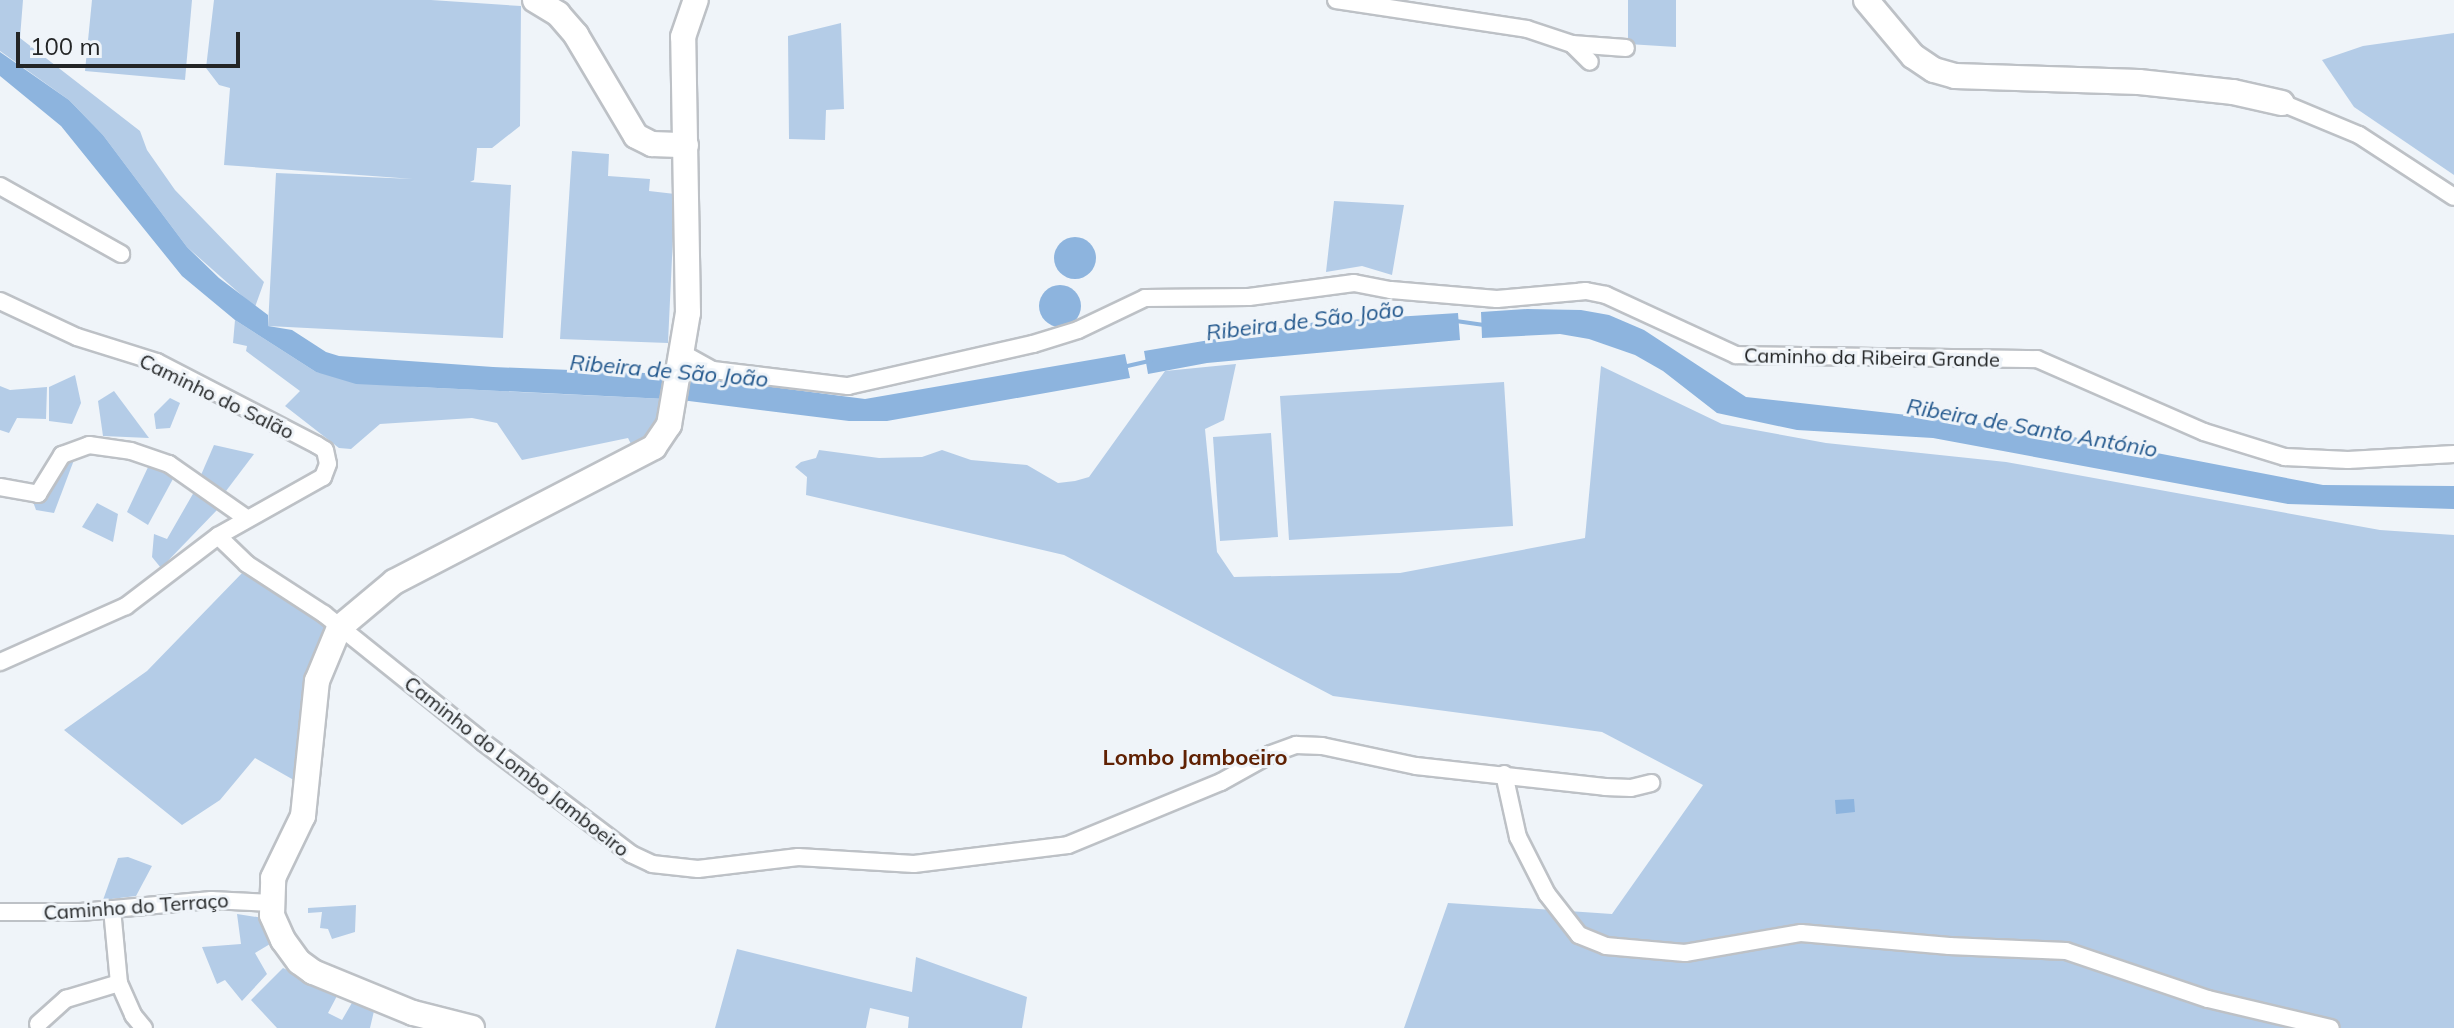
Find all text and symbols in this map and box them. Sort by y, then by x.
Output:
scale bar [20,16,244,66]
text: 100 m [30,31,101,61]
water label: Ribeira de São João [1204,296,1406,346]
street label: Caminho da Ribeira Grande [1744,343,2000,371]
street label: Caminho do Salão [136,348,298,444]
water label: Ribeira de São João [569,349,769,393]
water label: Ribeira de Santo António [1905,393,2159,463]
street label: Caminho do Lombo Jamboeiro [400,671,634,861]
district label: Lombo Jamboeiro [1102,745,1288,771]
street label: Caminho do Terraço [43,888,229,924]

